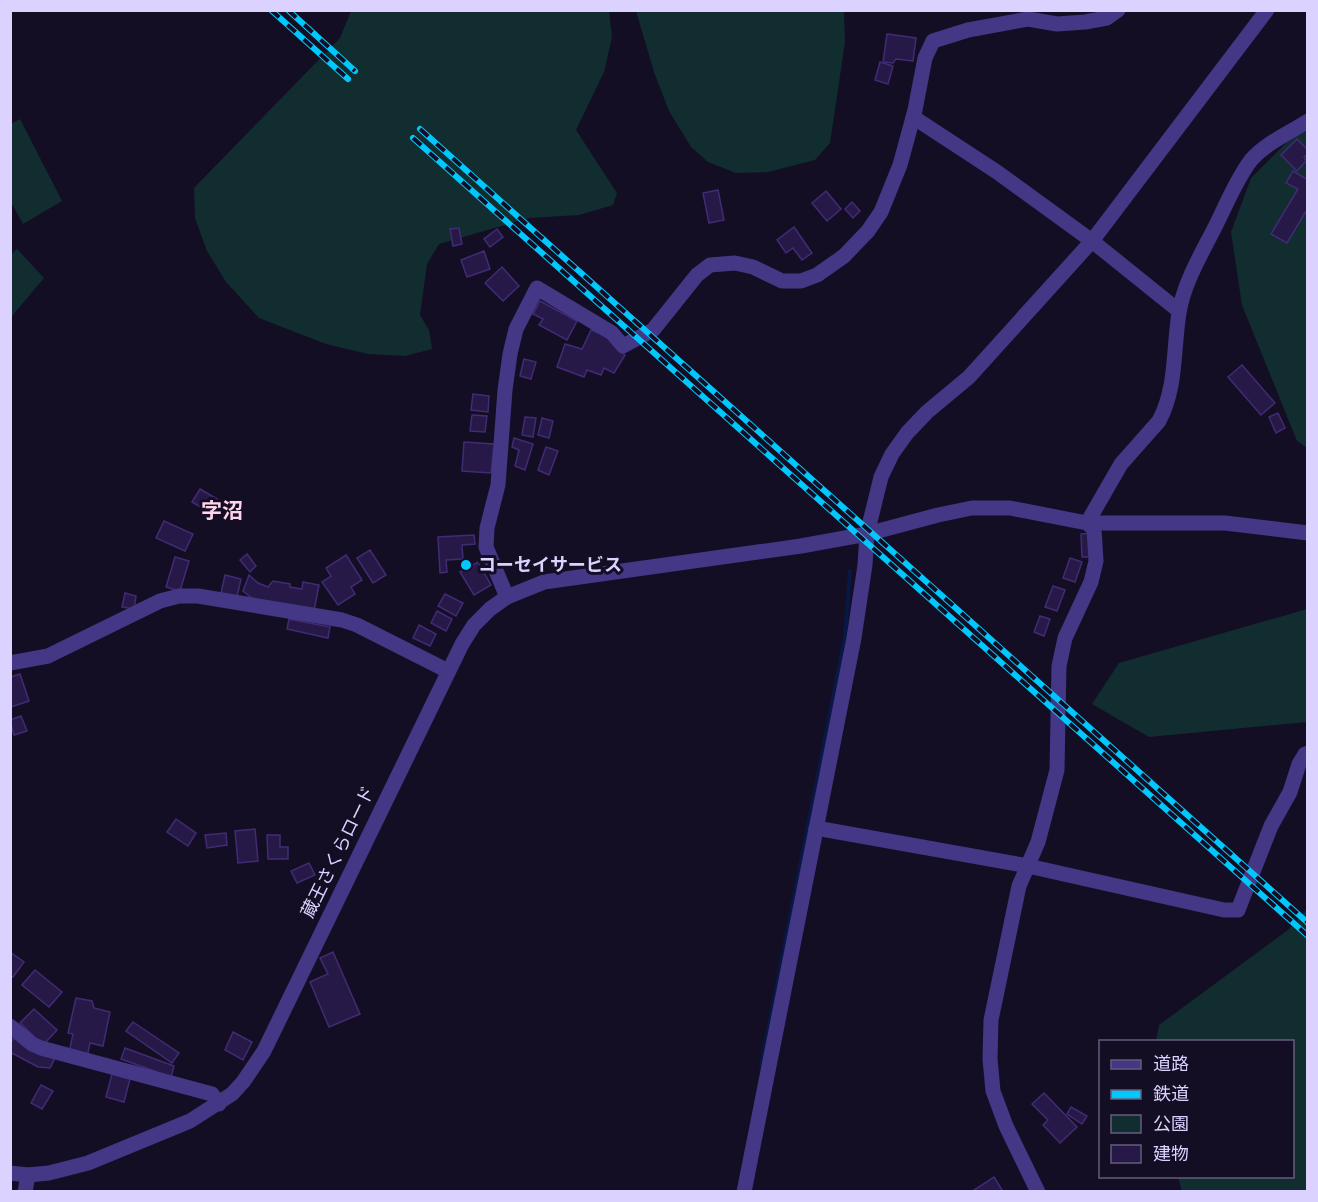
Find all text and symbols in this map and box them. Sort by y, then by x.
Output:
district label: 字沼 [201,496,243,524]
place label: コーセイサービス [478,552,622,576]
marker: コーセイサービス [459,558,473,572]
street label: 蔵王さくらロード [295,782,379,922]
legend [1099,1040,1294,1178]
text: 道路 [1153,1051,1189,1075]
text: 鉄道 [1153,1081,1189,1105]
text: 公園 [1153,1111,1189,1135]
text: 建物 [1153,1141,1189,1165]

